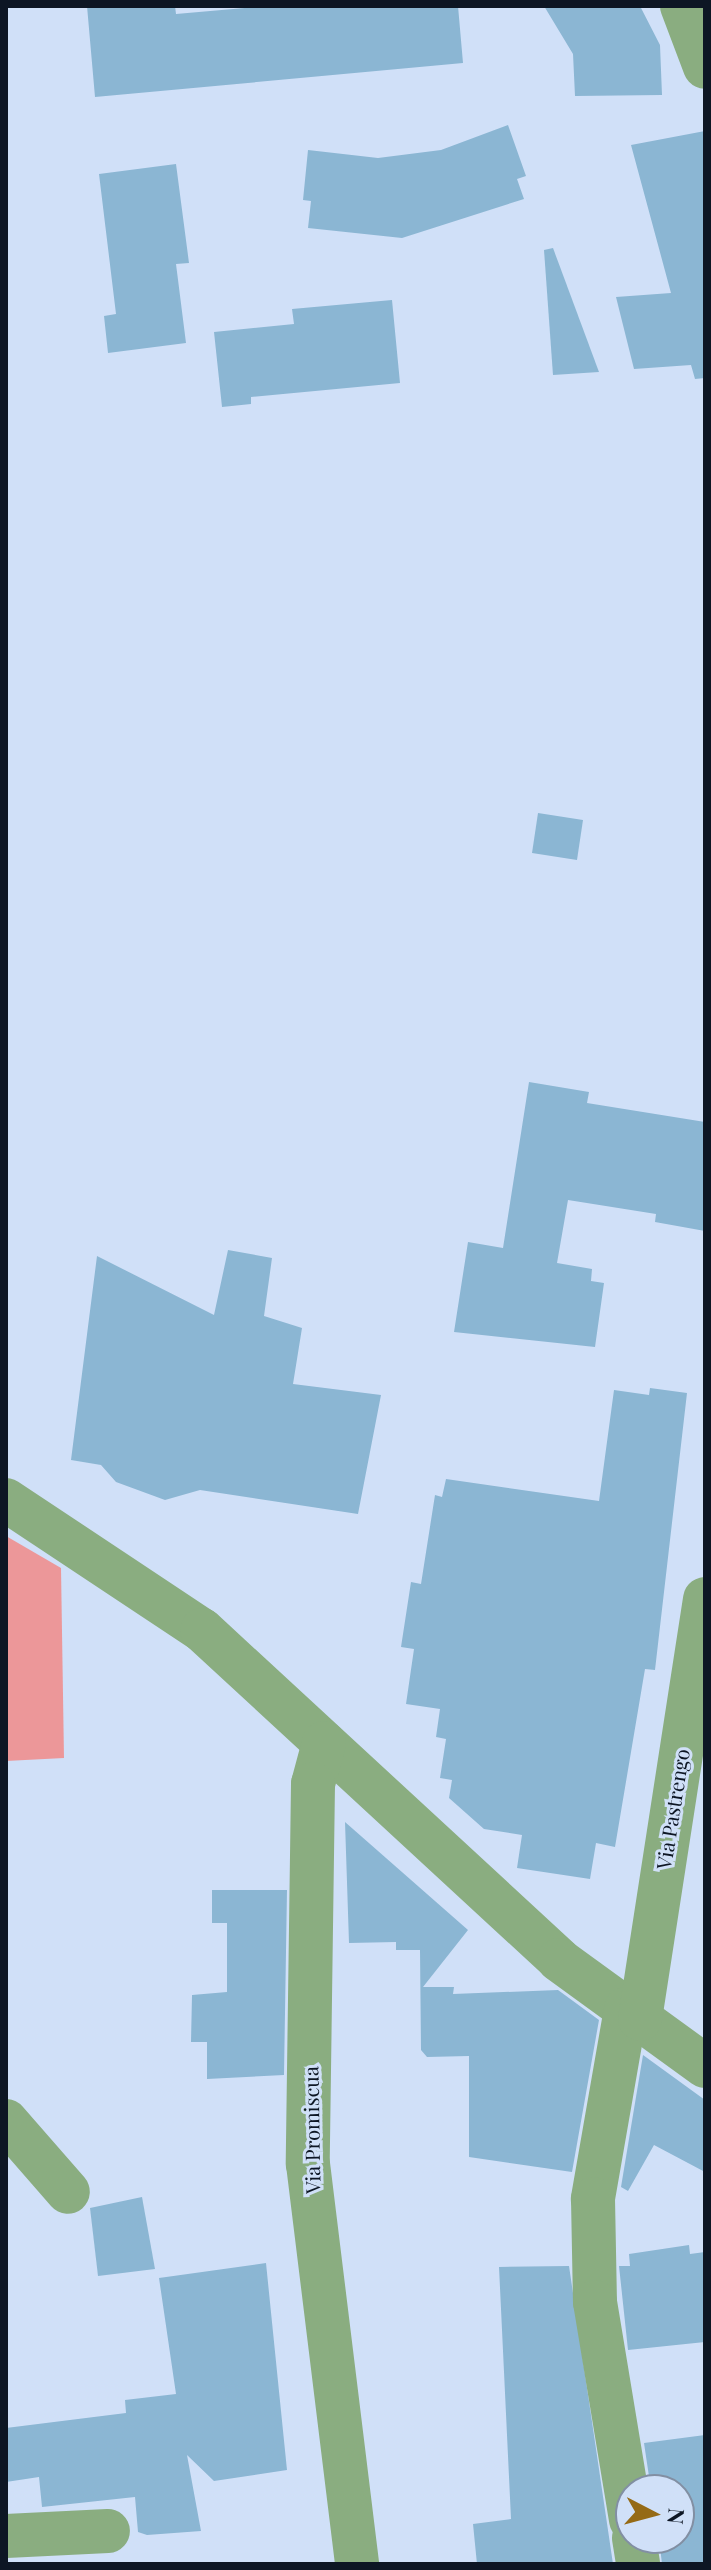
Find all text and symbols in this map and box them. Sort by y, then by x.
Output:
street label: Via Pastrengo [651,1747,693,1871]
street label: Via Promiscua [298,2066,324,2194]
north arrow [615,2474,695,2554]
text: N [661,2507,693,2526]

